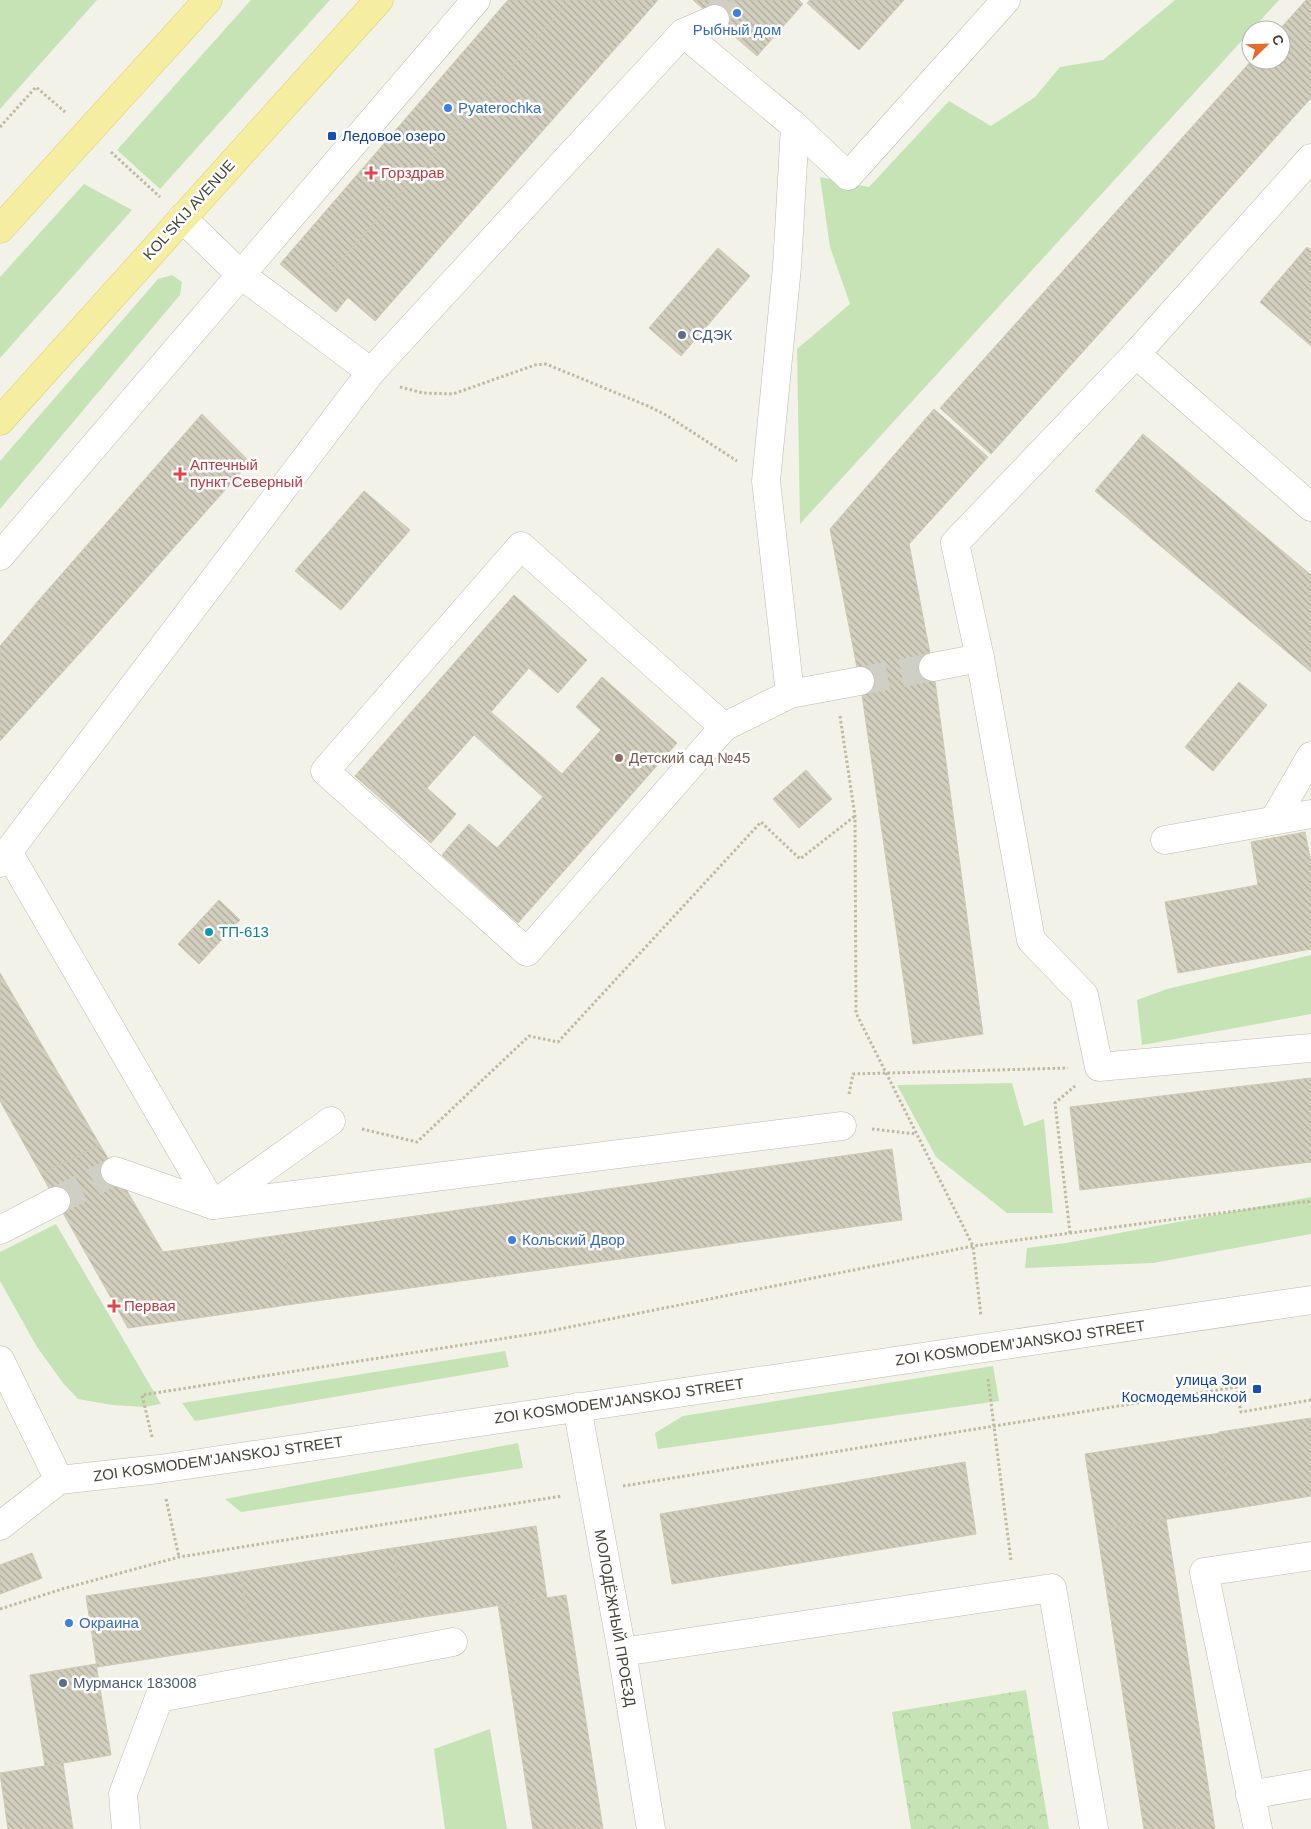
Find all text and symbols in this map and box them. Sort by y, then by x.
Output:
marker: Рыбный дом [731,7,743,19]
north arrow [1241,20,1291,70]
place label: Рыбный дом [693,21,781,38]
text: С [1269,32,1287,48]
place label: Pyaterochka [458,99,542,116]
marker: Pyaterochka [442,102,454,114]
place label: Ледовое озеро [342,127,446,144]
marker: Ледовое озеро [326,130,338,142]
street label: KOL'SKIJ AVENUE [139,156,238,263]
place label: Горздрав [381,164,445,181]
marker: Горздрав [365,167,377,179]
place label: СДЭК [692,326,732,343]
marker: СДЭК [676,329,688,341]
place label: Аптечный пункт Северный [190,456,303,490]
marker: Аптечный пункт Северный [174,468,186,480]
place label: Детский сад №45 [629,749,750,766]
marker: Детский сад №45 [613,752,625,764]
place label: ТП-613 [219,923,269,940]
marker: ТП-613 [203,926,215,938]
place label: Кольский Двор [522,1231,625,1248]
marker: Кольский Двор [506,1234,518,1246]
place label: Первая [124,1297,176,1314]
marker: Первая [108,1300,120,1312]
street label: ZOI KOSMODEM'JANSKOJ STREET [894,1317,1146,1368]
place label: улица Зои Космодемьянской [1122,1371,1247,1405]
street label: ZOI KOSMODEM'JANSKOJ STREET [493,1375,745,1426]
marker: улица Зои Космодемьянской [1251,1383,1263,1395]
street label: ZOI KOSMODEM'JANSKOJ STREET [92,1433,344,1484]
street label: МОЛОДЁЖНЫЙ ПРОЕЗД [592,1528,639,1708]
place label: Окраина [79,1614,140,1631]
marker: Окраина [63,1617,75,1629]
place label: Мурманск 183008 [73,1674,197,1691]
marker: Мурманск 183008 [57,1677,69,1689]

